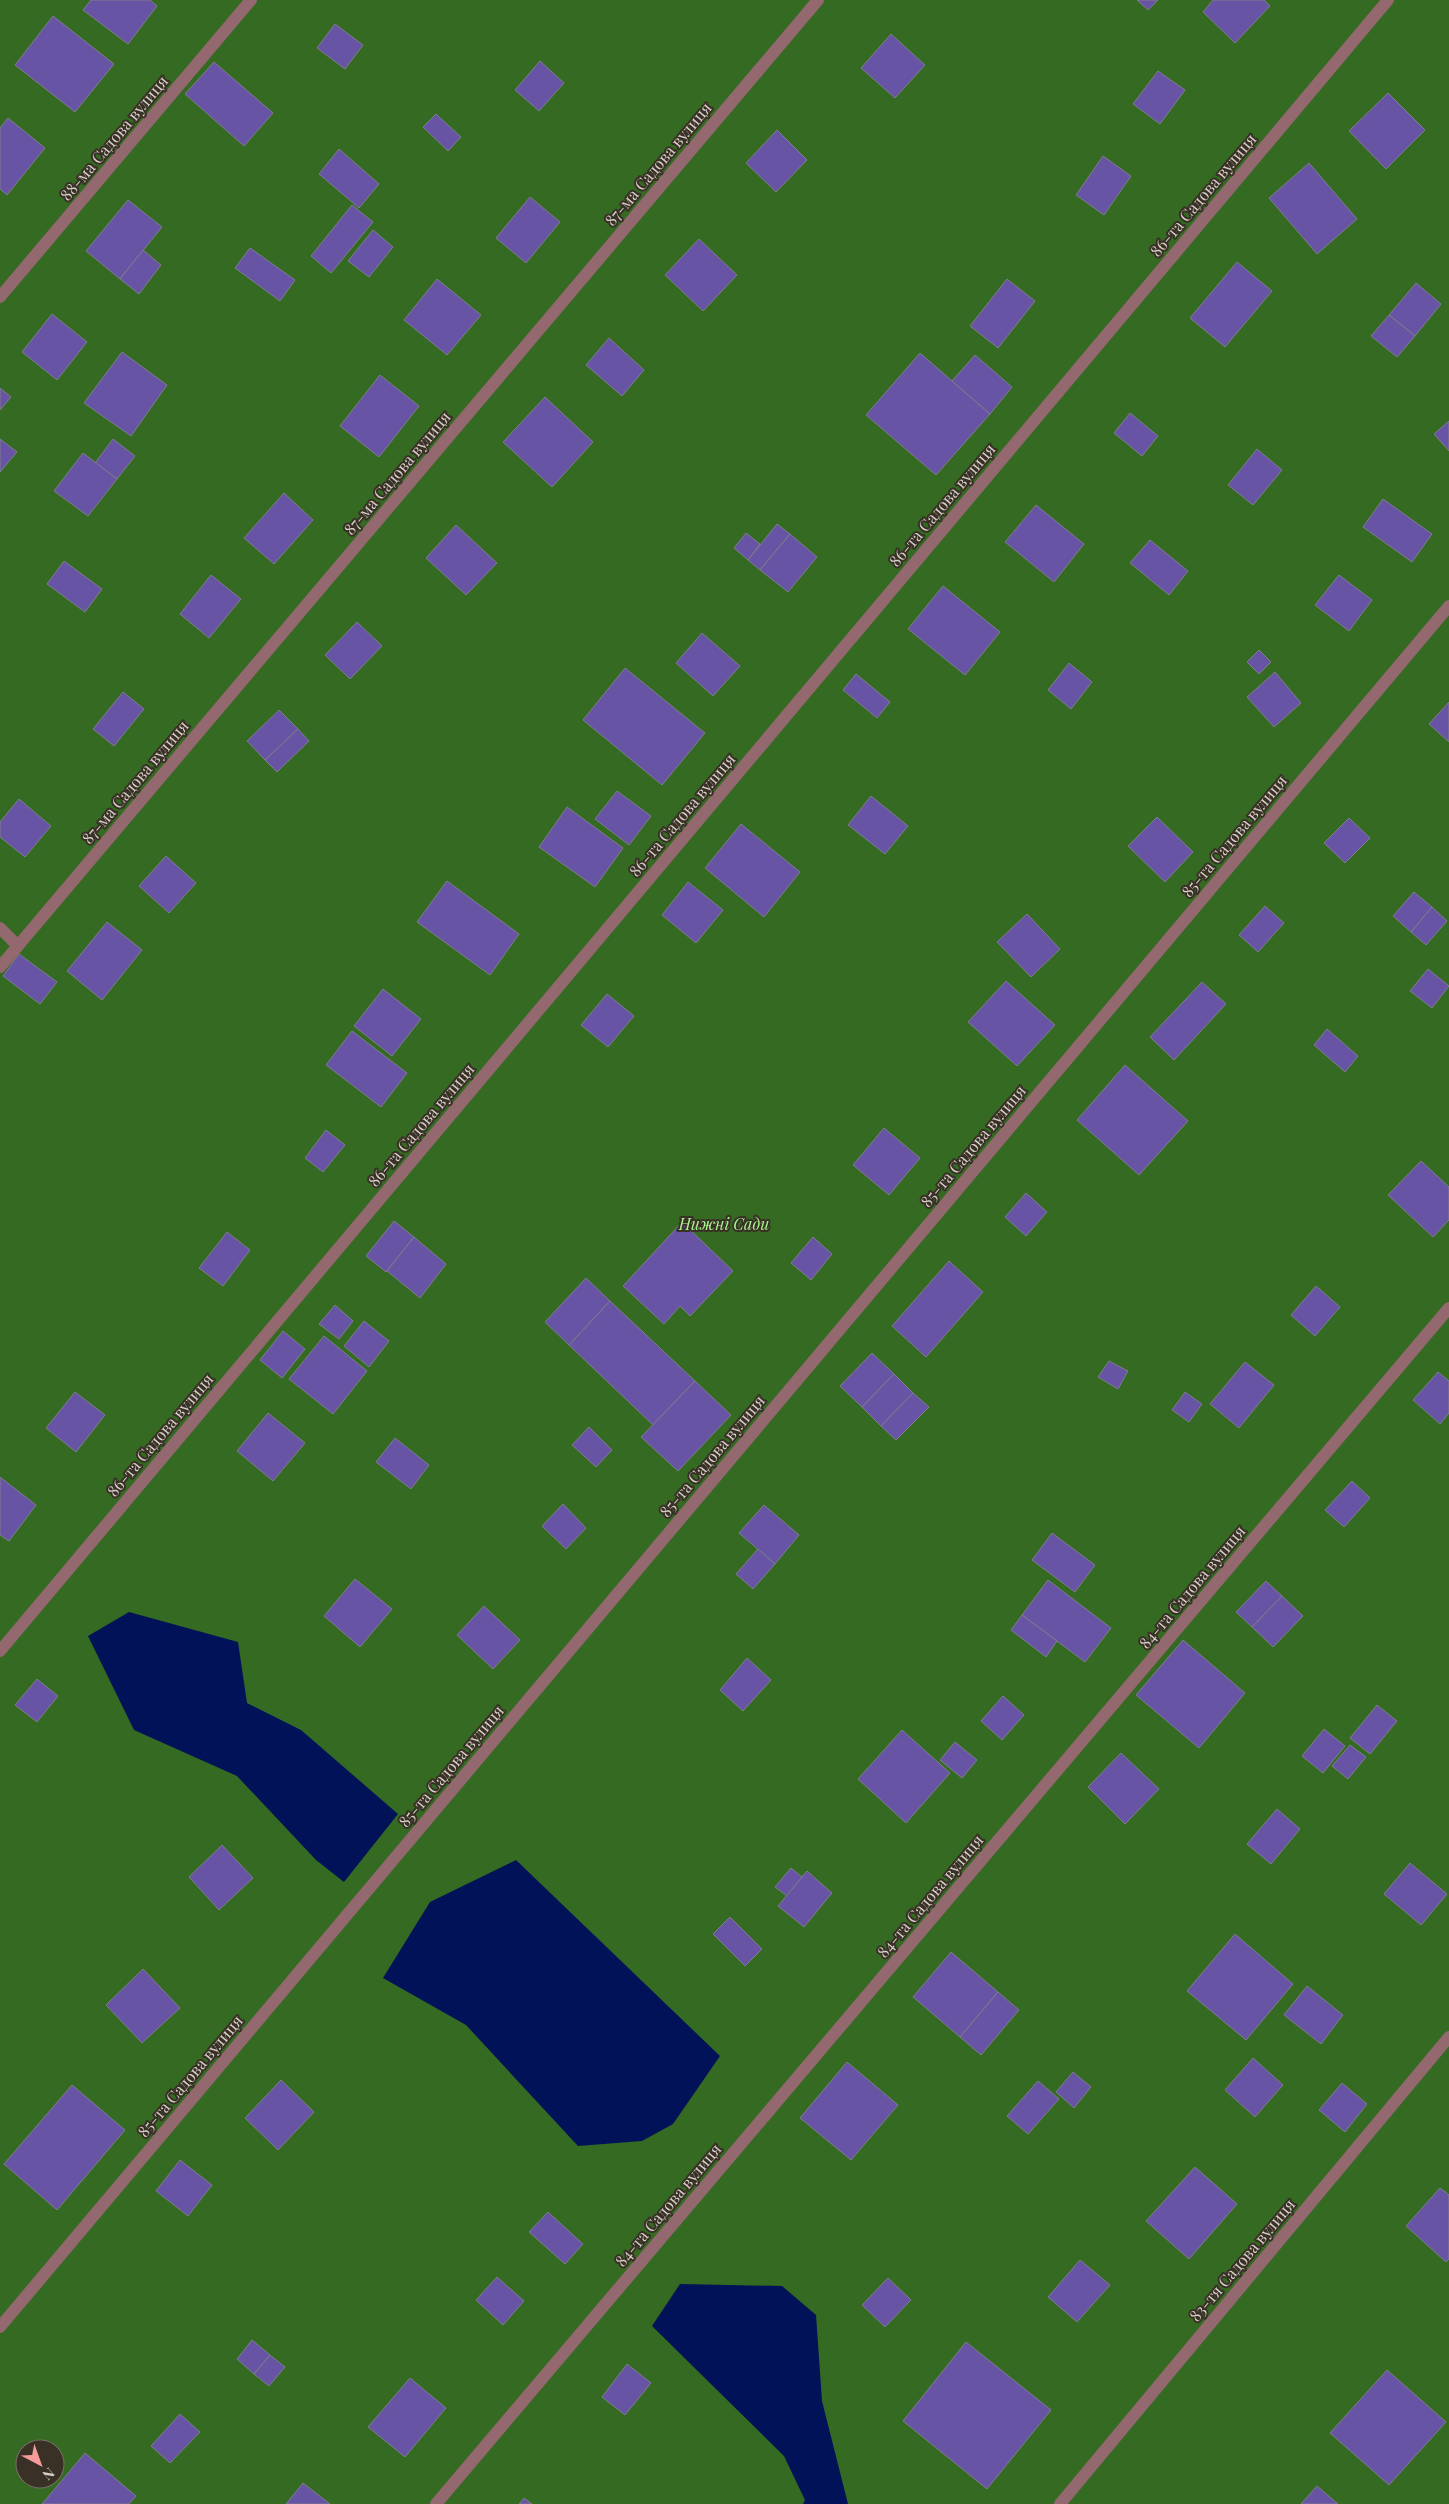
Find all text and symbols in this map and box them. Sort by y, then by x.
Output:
street label: 88-ма Садова вулиця [55,70,172,205]
street label: 87-ма Садова вулиця [600,97,716,230]
street label: 86-та Садова вулиця [1145,128,1261,261]
street label: 87-ма Садова вулиця [339,406,455,539]
street label: 86-та Садова вулиця [884,438,1000,571]
street label: 87-ма Садова вулиця [77,715,193,848]
street label: 86-та Садова вулиця [624,748,740,881]
street label: 85-та Садова вулиця [1176,770,1291,901]
street label: 86-та Садова вулиця [363,1058,479,1191]
street label: 85-та Садова вулиця [915,1080,1030,1211]
park label: Нижні Сади [678,1213,769,1234]
street label: 86-та Садова вулиця [102,1368,218,1501]
street label: 85-та Садова вулиця [654,1390,769,1521]
street label: 84-та Садова вулиця [1134,1521,1249,1653]
street label: 85-та Садова вулиця [393,1700,508,1831]
street label: 84-та Садова вулиця [872,1830,987,1962]
street label: 85-та Садова вулиця [132,2010,247,2141]
street label: 84-та Садова вулиця [610,2139,725,2271]
street label: 83-тя Садова вулиця [1184,2194,1299,2325]
north arrow [15,2439,65,2489]
text: N [39,2464,59,2485]

